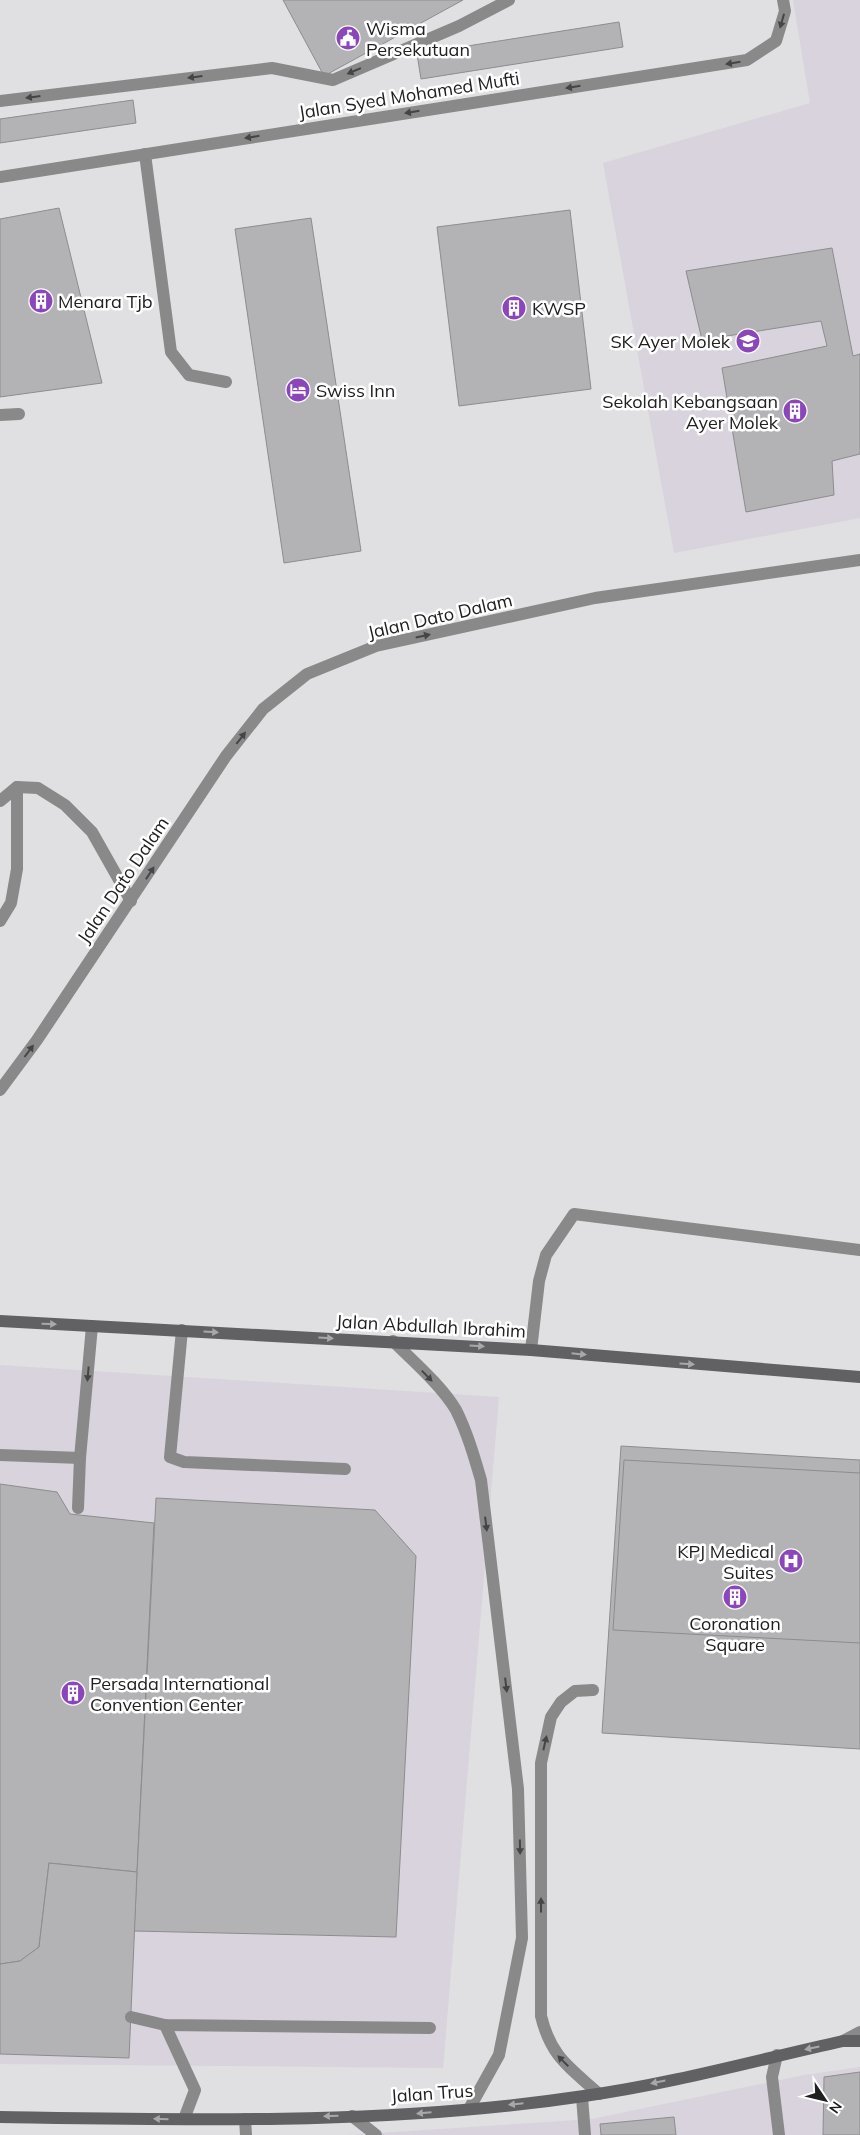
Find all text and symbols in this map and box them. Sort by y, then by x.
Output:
one-way arrow [778,13,786,28]
place label: Wisma Persekutuan [366,17,470,61]
public building icon: Wisma Persekutuan [335,25,361,51]
one-way arrow [725,59,741,67]
street label: Jalan Syed Mohamed Mufti [297,66,521,124]
one-way arrow [346,68,361,76]
one-way arrow [186,74,202,82]
one-way arrow [564,84,580,92]
one-way arrow [25,93,41,101]
one-way arrow [404,108,420,116]
one-way arrow [243,133,259,141]
building icon: Menara Tjb [28,288,54,314]
place label: Menara Tjb [58,290,152,313]
building icon: KWSP [501,295,527,321]
place label: KWSP [532,297,586,320]
school or university icon: SK Ayer Molek [735,328,761,354]
place label: SK Ayer Molek [610,330,731,353]
hotel icon: Swiss Inn [285,377,311,403]
place label: Swiss Inn [316,379,395,402]
place label: Sekolah Kebangsaan Ayer Molek [602,390,779,434]
building icon: Sekolah Kebangsaan Ayer Molek [782,398,808,424]
street label: Jalan Dato Dalam [365,588,515,644]
one-way arrow [415,632,431,640]
one-way arrow [235,732,246,745]
street label: Jalan Dato Dalam [72,812,174,948]
one-way arrow [145,866,154,879]
one-way arrow [24,1045,35,1058]
street label: Jalan Abdullah Ibrahim [335,1310,527,1342]
one-way arrow [41,1320,57,1328]
one-way arrow [203,1328,219,1336]
one-way arrow [318,1334,334,1342]
one-way arrow [469,1343,485,1351]
one-way arrow [572,1351,588,1359]
one-way arrow [679,1360,695,1368]
one-way arrow [83,1366,91,1382]
one-way arrow [421,1370,433,1382]
one-way arrow [482,1516,490,1532]
place label: KPJ Medical Suites [677,1540,774,1584]
hospital icon: KPJ Medical Suites [778,1548,804,1574]
building icon: Coronation Square [722,1584,748,1610]
place label: Coronation Square [689,1612,781,1656]
place label: Persada International Convention Center [90,1672,269,1716]
one-way arrow [502,1677,510,1693]
building icon: Persada International Convention Center [60,1680,86,1706]
one-way arrow [541,1736,549,1751]
one-way arrow [516,1839,524,1855]
one-way arrow [537,1897,545,1913]
one-way arrow [804,2044,820,2052]
one-way arrow [557,2055,569,2067]
north arrow [800,2075,850,2125]
one-way arrow [650,2078,665,2086]
street label: Jalan Trus [390,2079,474,2107]
text: N [825,2098,846,2117]
one-way arrow [508,2100,524,2108]
one-way arrow [416,2109,432,2117]
one-way arrow [322,2113,338,2121]
one-way arrow [153,2115,169,2123]

